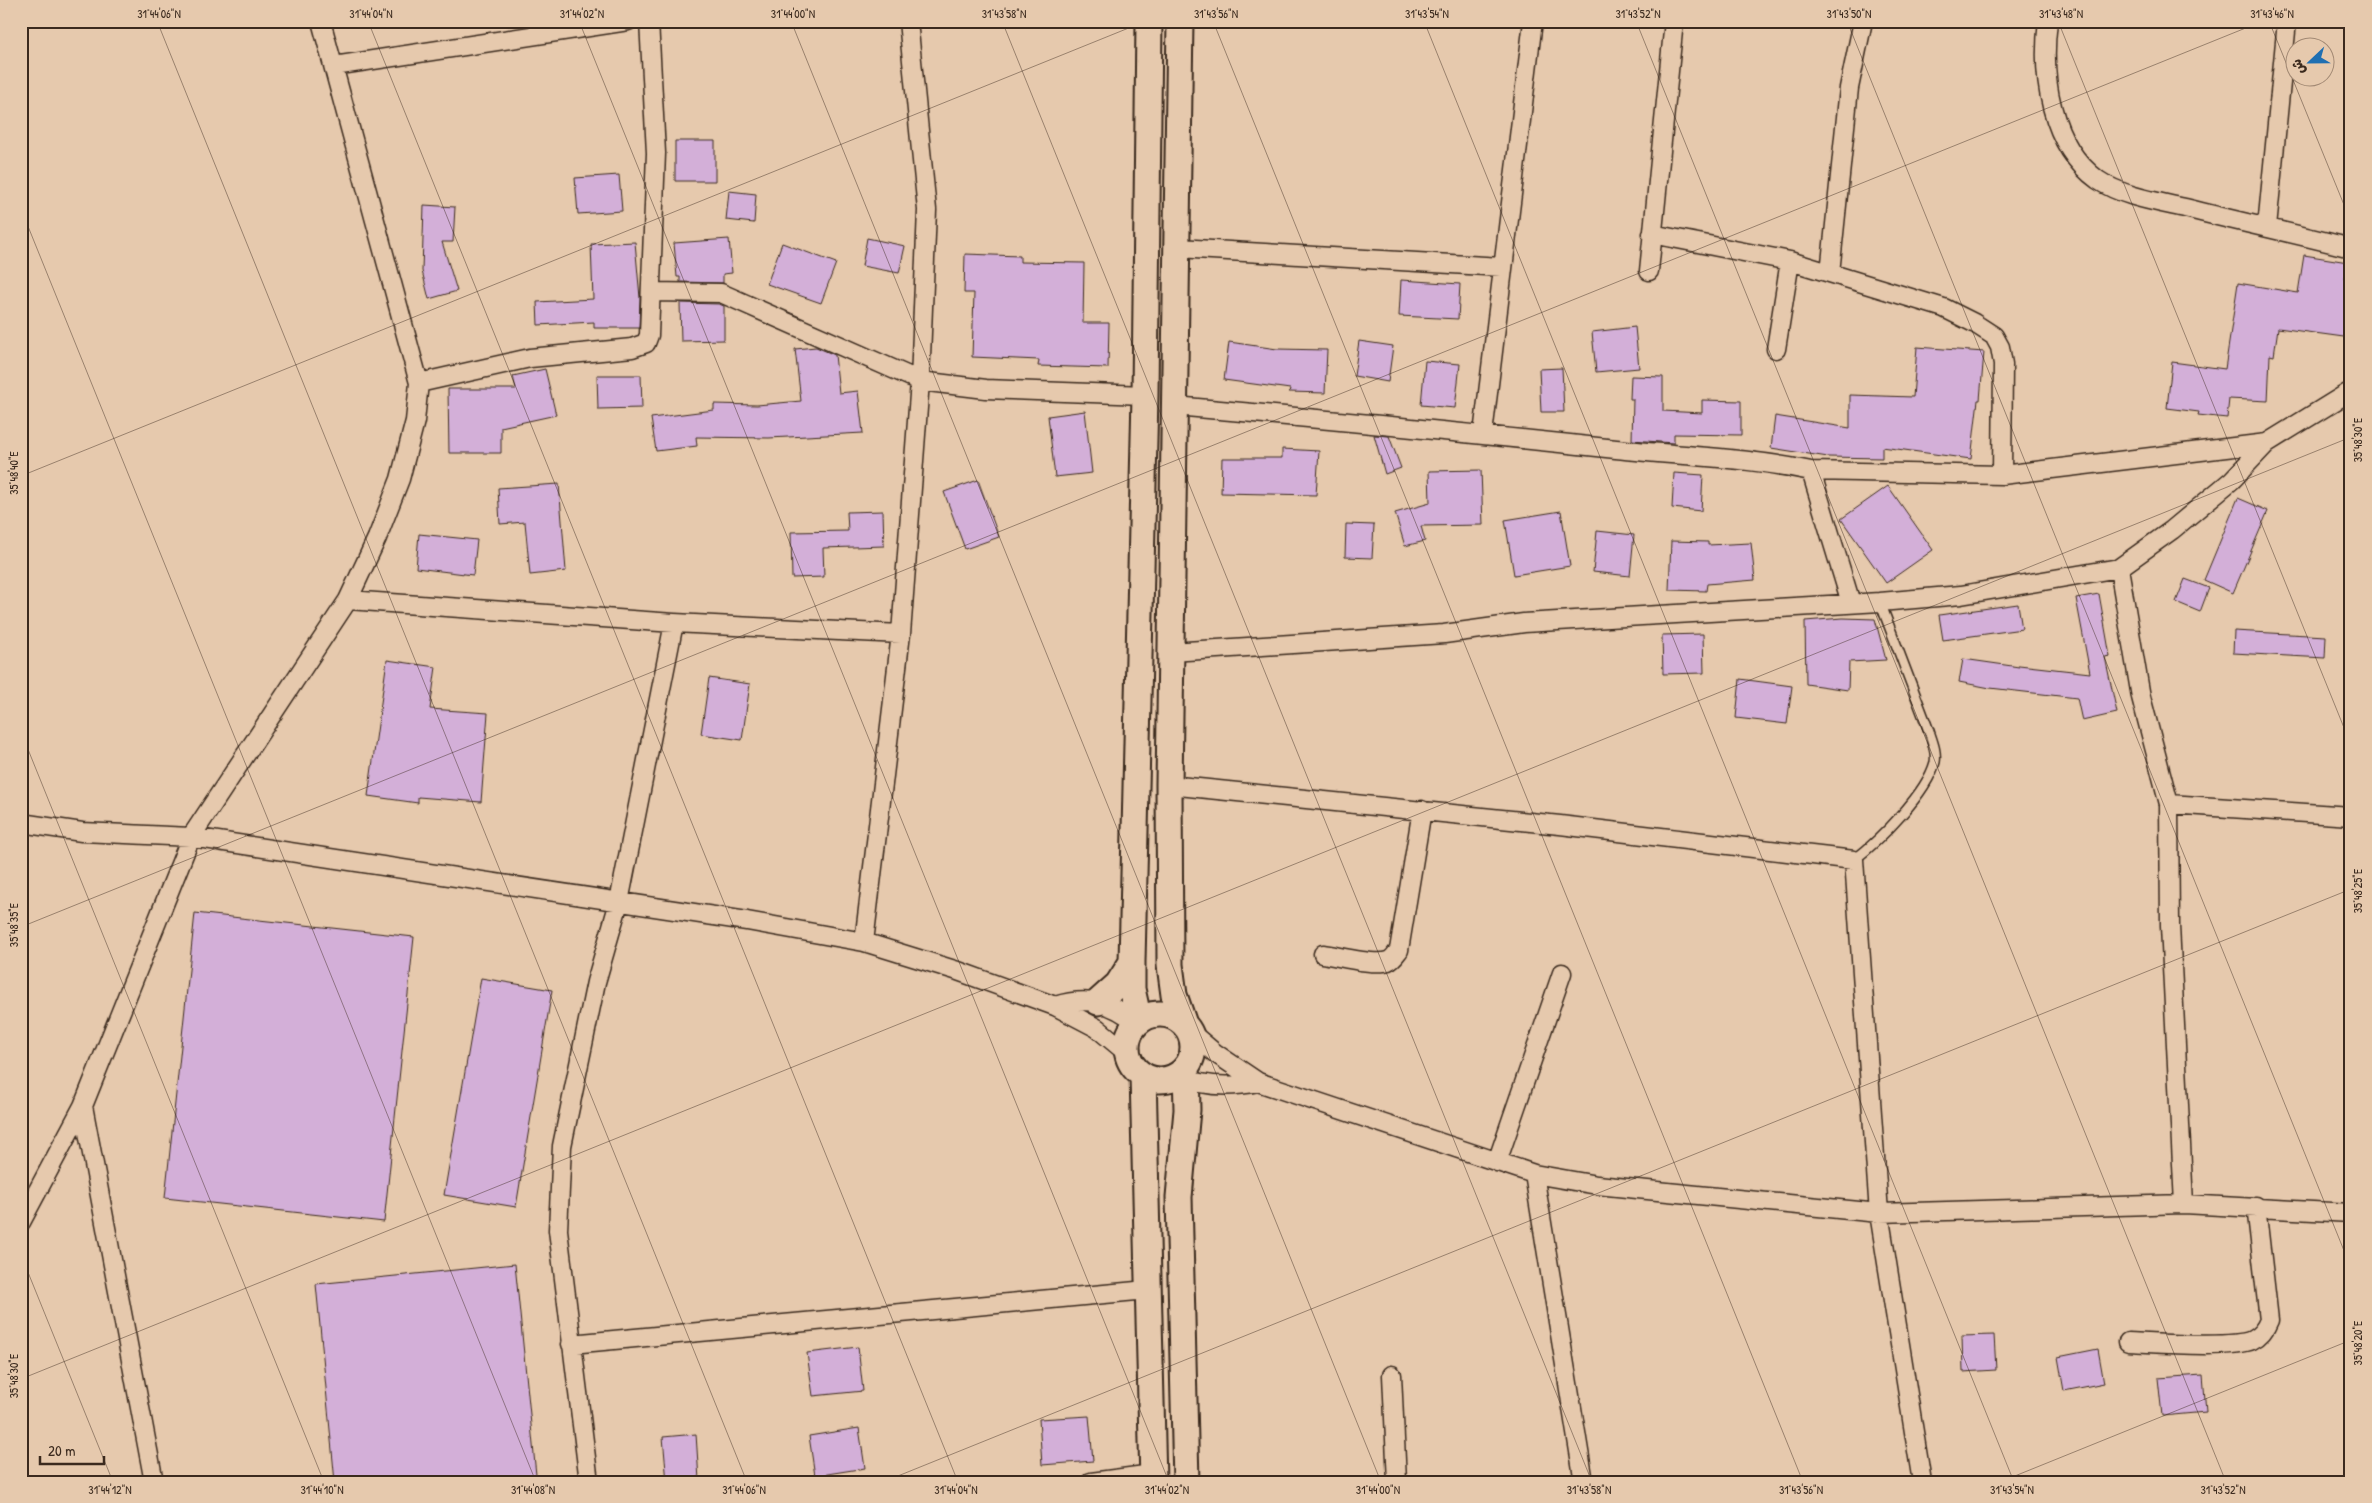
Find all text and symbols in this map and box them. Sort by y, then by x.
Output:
text: 31°44'06"N [137,5,181,22]
text: 31°44'04"N [349,5,393,22]
text: 31°44'02"N [560,5,604,22]
text: 31°44'00"N [771,5,815,22]
text: 31°43'58"N [982,5,1026,22]
text: 31°43'56"N [1194,5,1238,22]
text: 31°43'54"N [1405,5,1449,22]
text: 31°43'52"N [1615,5,1661,22]
text: 31°43'50"N [1827,5,1871,22]
text: 31°43'48"N [2039,5,2083,22]
text: 31°43'46"N [2250,5,2294,22]
north arrow [2284,38,2334,88]
text: ش [2286,56,2309,78]
text: 35°48'30"E [2349,417,2366,462]
text: 35°48'40"E [5,450,22,495]
text: 35°48'25"E [2349,868,2366,913]
text: 35°48'35"E [5,902,22,947]
text: 35°48'20"E [2349,1320,2366,1365]
text: 35°48'30"E [5,1353,22,1398]
scale bar [40,1433,104,1465]
text: 20 m [48,1440,75,1461]
text: 31°44'12"N [88,1481,132,1498]
text: 31°44'10"N [300,1481,344,1498]
text: 31°44'08"N [511,1481,555,1498]
text: 31°44'06"N [722,1481,766,1498]
text: 31°44'04"N [934,1481,978,1498]
text: 31°44'02"N [1145,1481,1189,1498]
text: 31°44'00"N [1356,1481,1400,1498]
text: 31°43'58"N [1567,1481,1611,1498]
text: 31°43'56"N [1779,1481,1823,1498]
text: 31°43'54"N [1990,1481,2034,1498]
text: 31°43'52"N [2200,1481,2246,1498]

